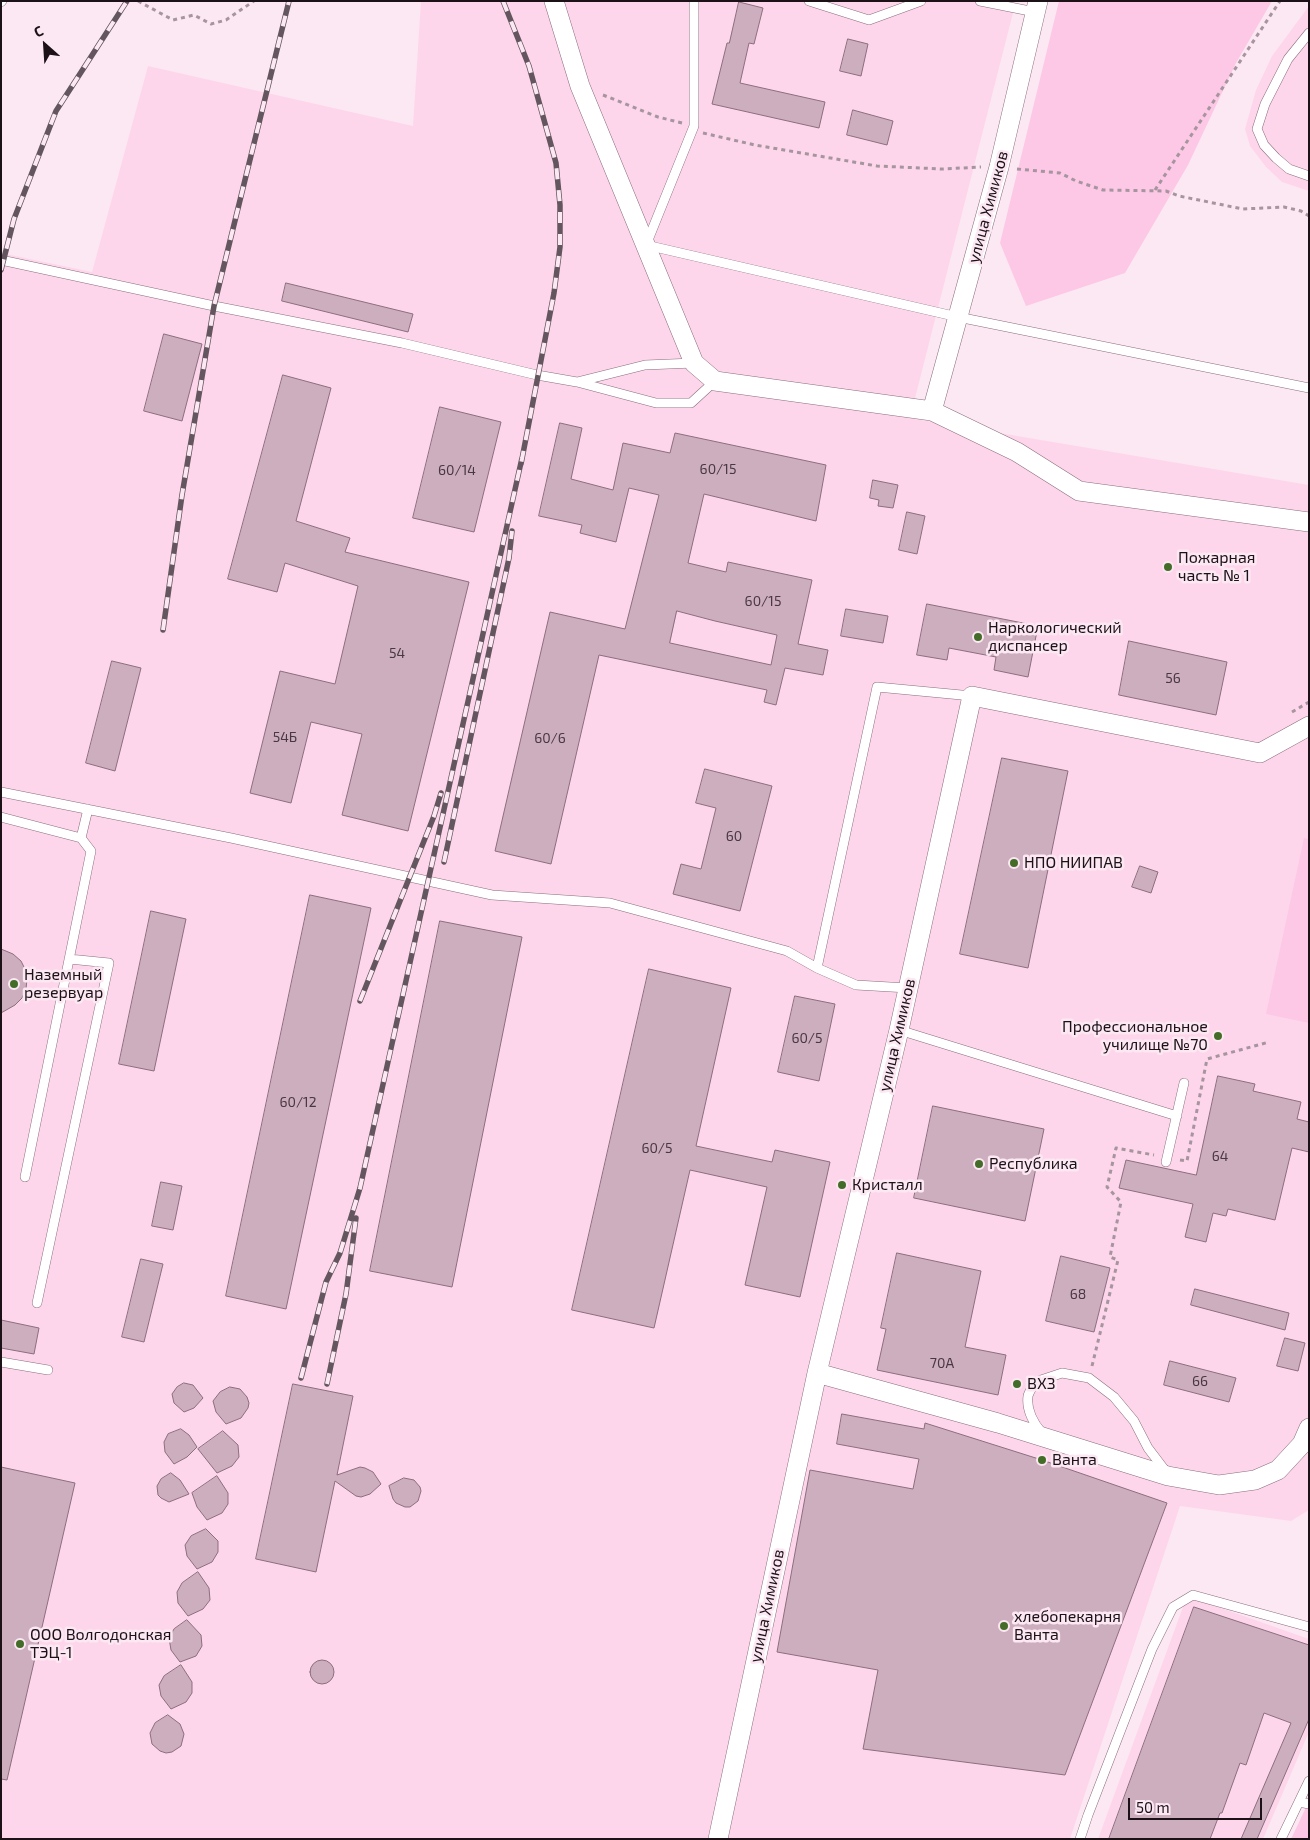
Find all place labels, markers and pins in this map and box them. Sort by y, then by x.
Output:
place label: Пожарная часть № 1 [1178,548,1255,586]
marker: Пожарная часть № 1 [1162,561,1174,573]
place label: Наркологический диспансер [988,618,1122,656]
marker: Наркологический диспансер [972,631,984,643]
place label: НПО НИИПАВ [1024,853,1123,873]
marker: НПО НИИПАВ [1008,857,1020,869]
place label: Наземный резервуар [24,965,103,1003]
marker: Наземный резервуар [8,978,20,990]
place label: Профессиональное училище №70 [1062,1017,1208,1055]
marker: Профессиональное училище №70 [1212,1030,1224,1042]
place label: Республика [989,1154,1078,1174]
marker: Республика [973,1158,985,1170]
place label: Кристалл [852,1175,923,1195]
marker: Кристалл [836,1179,848,1191]
place label: ВХЗ [1027,1374,1056,1394]
marker: ВХЗ [1011,1378,1023,1390]
place label: Ванта [1052,1450,1097,1470]
marker: Ванта [1036,1454,1048,1466]
place label: хлебопекарня Ванта [1014,1607,1121,1645]
marker: хлебопекарня Ванта [998,1620,1010,1632]
place label: ООО Волгодонская ТЭЦ-1 [30,1625,171,1663]
marker: ООО Волгодонская ТЭЦ-1 [14,1638,26,1650]

